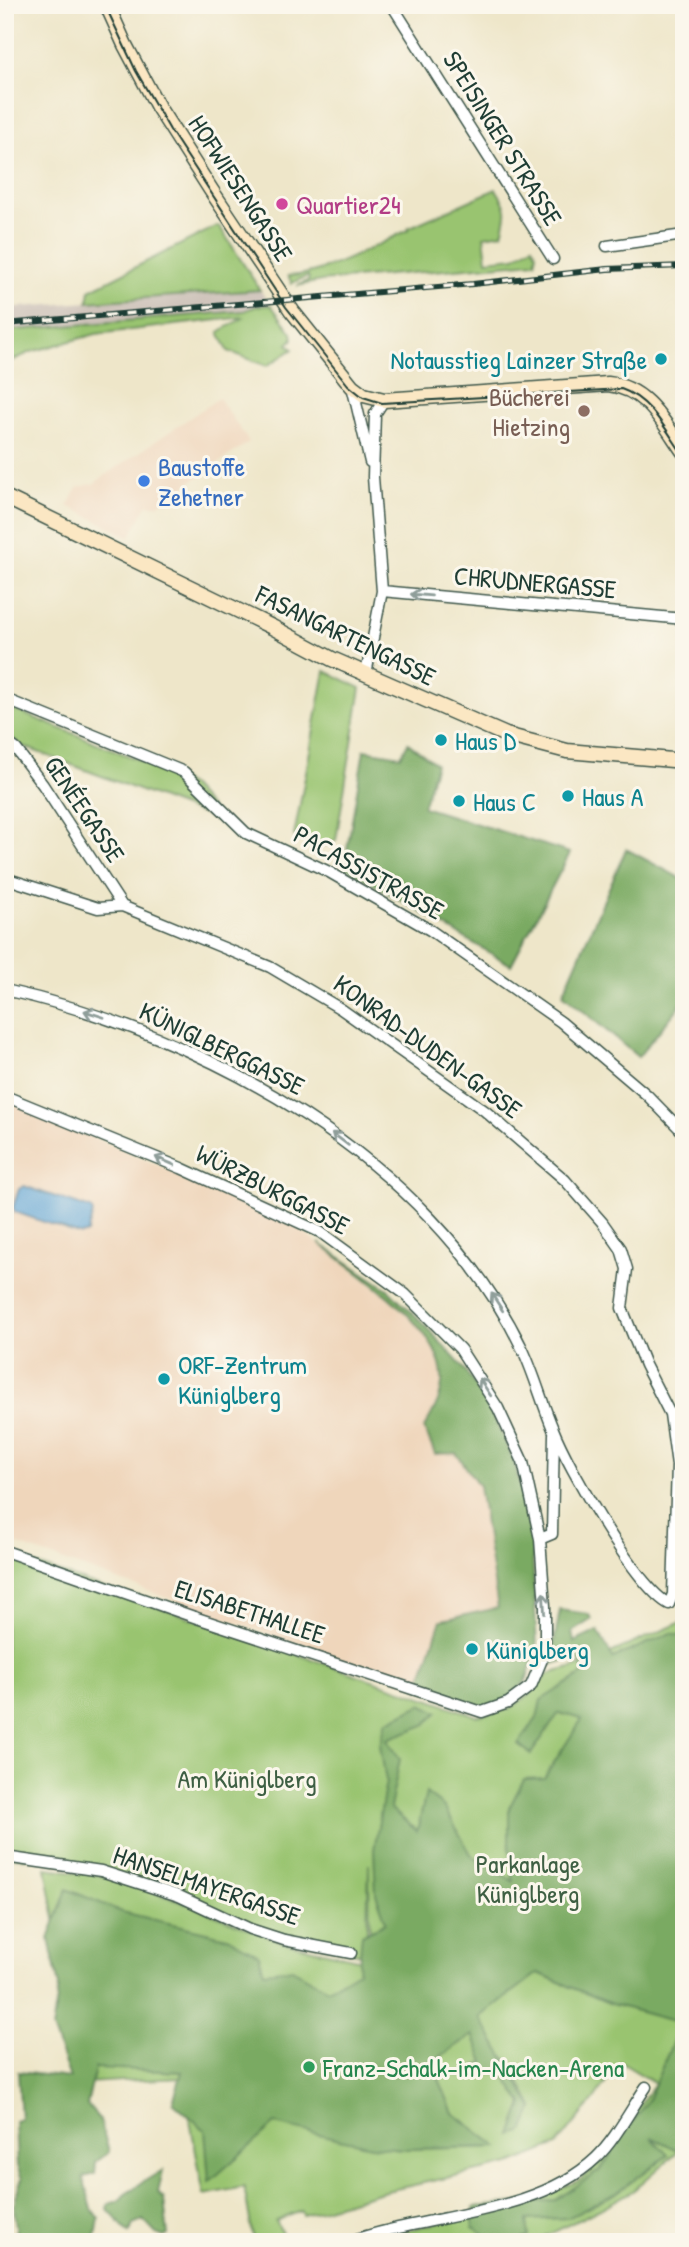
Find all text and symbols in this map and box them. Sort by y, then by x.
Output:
street label: SPEISINGER STRASSE [435,44,571,232]
street label: HOFWIESENGASSE [181,108,302,268]
place label: Quartier24 [296,187,401,222]
marker: Quartier24 [274,196,290,212]
place label: Notausstieg Lainzer Straße [390,342,647,377]
marker: Notausstieg Lainzer Straße [653,351,669,367]
place label: Bücherei Hietzing [489,379,570,444]
marker: Bücherei Hietzing [576,403,592,419]
place label: Baustoffe Zehetner [158,449,245,514]
marker: Baustoffe Zehetner [136,473,152,489]
street label: CHRUDNERGASSE [453,557,618,607]
street label: FASANGARTENGASSE [249,576,442,694]
one-way arrow [410,588,432,601]
place label: Haus D [455,723,517,758]
marker: Haus D [433,732,449,748]
street label: GENÉEGASSE [37,749,134,869]
place label: Haus A [582,779,644,814]
place label: Haus C [473,784,536,819]
marker: Haus A [560,788,576,804]
marker: Haus C [451,793,467,809]
street label: PACASSISTRASSE [288,816,451,928]
street label: KONRAD-DUDEN-GASSE [327,966,530,1126]
street label: KÜNIGLBERGGASSE [134,993,311,1103]
one-way arrow [84,1007,106,1020]
one-way arrow [331,1132,350,1146]
street label: WÜRZBURGGASSE [190,1135,356,1243]
one-way arrow [155,1154,176,1167]
one-way arrow [489,1293,504,1312]
place label: ORF-Zentrum Küniglberg [178,1347,307,1412]
marker: ORF-Zentrum Küniglberg [156,1371,172,1387]
one-way arrow [478,1378,492,1397]
street label: ELISABETHALLEE [170,1570,330,1652]
one-way arrow [538,1592,551,1615]
place label: Küniglberg [486,1632,589,1667]
marker: Küniglberg [464,1641,480,1657]
park label: Am Küniglberg [177,1761,317,1796]
street label: HANSELMAYERGASSE [109,1837,305,1933]
park label: Parkanlage Küniglberg [476,1846,580,1911]
place label: Franz-Schalk-im-Nacken-Arena [322,2050,624,2085]
marker: Franz-Schalk-im-Nacken-Arena [301,2059,317,2075]

